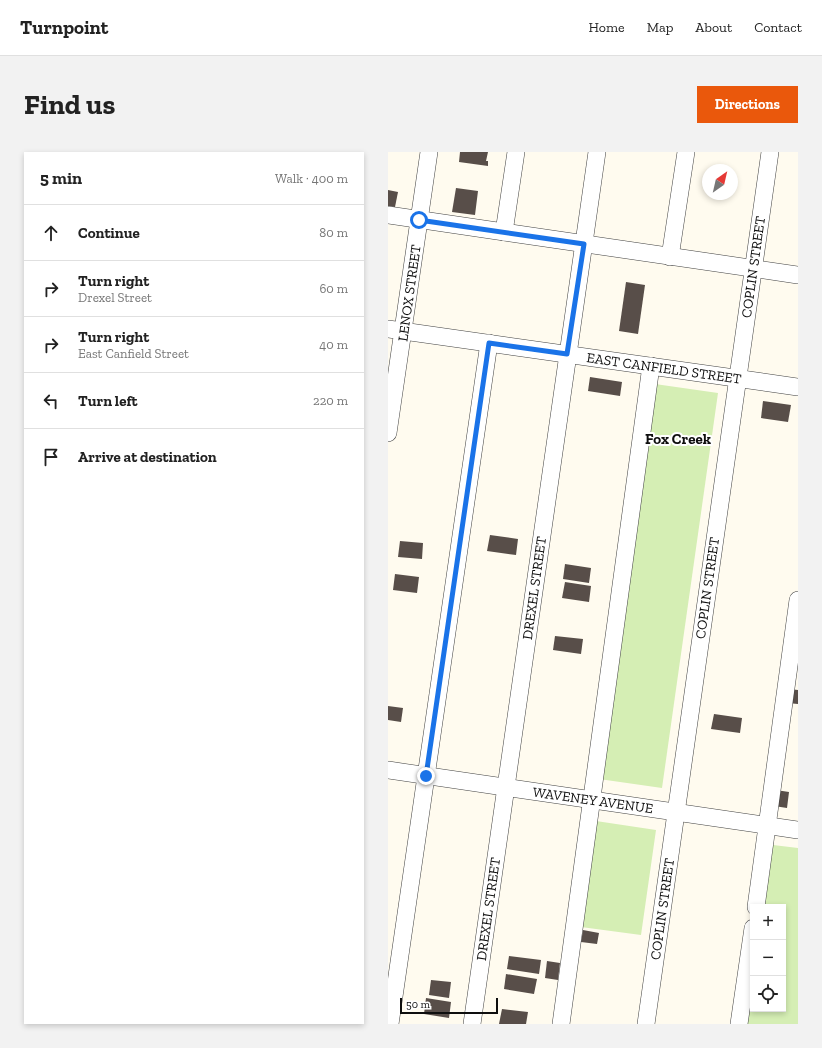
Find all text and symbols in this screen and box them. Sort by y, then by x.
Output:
text: Turnpoint [20,16,108,39]
text: Home [589,19,625,36]
text: Map [647,19,673,36]
text: About [695,19,732,36]
text: Contact [754,19,802,36]
button: Directions [697,86,798,123]
text: Find us [24,88,115,121]
north arrow [702,164,738,200]
text: 5 min [40,168,82,188]
text: Walk · 400 m [275,171,348,186]
route start [410,211,428,229]
street label: COPLIN STREET [738,215,769,319]
icon: ahead [40,222,62,244]
text: Continue [78,224,140,242]
text: 80 m [319,225,348,240]
street label: LENOX STREET [394,243,425,343]
text: Turn right [78,272,149,290]
icon: right [40,278,62,300]
text: 60 m [319,281,348,296]
text: Drexel Street [78,290,152,305]
text: Turn right [78,328,149,346]
icon: right [40,334,62,356]
text: 40 m [319,337,348,352]
text: East Canfield Street [78,346,189,361]
street label: EAST CANFIELD STREET [586,349,743,388]
icon: left [40,390,62,412]
text: Turn left [78,392,138,410]
text: 220 m [313,393,348,408]
district label: Fox Creek [645,430,712,448]
icon: arrive [40,446,62,468]
text: Arrive at destination [78,448,217,466]
street label: DREXEL STREET [519,535,550,641]
street label: COPLIN STREET [692,536,723,640]
route end [417,767,435,785]
street label: WAVENEY AVENUE [532,784,654,817]
street label: DREXEL STREET [473,856,504,962]
street label: COPLIN STREET [647,857,678,961]
map controls [750,904,786,1012]
button: + [750,904,786,940]
button: − [750,940,786,976]
button: locate [750,976,786,1012]
scale bar [400,996,498,1015]
text: 50 m [406,998,430,1011]

